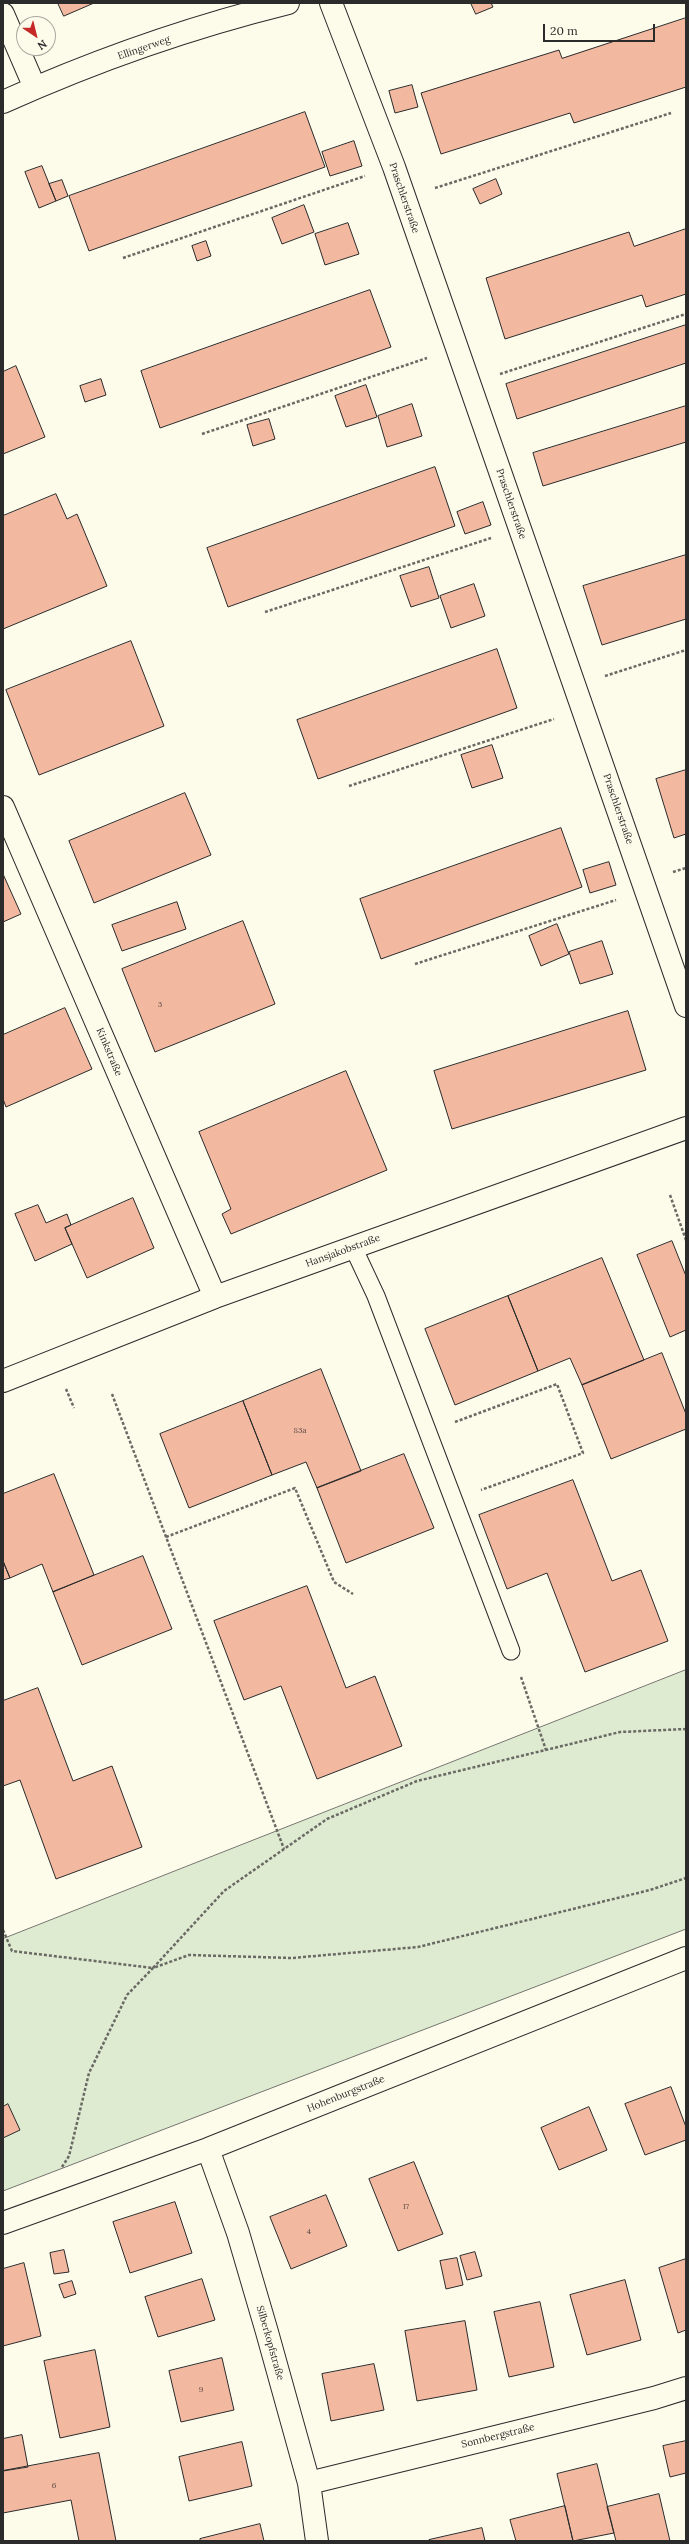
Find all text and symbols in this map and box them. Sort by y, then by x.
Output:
north arrow [16,16,56,56]
scale bar [545,16,657,42]
text: 20 m [550,23,578,38]
street label: Ellingerweg [116,33,172,63]
text: N [35,37,50,53]
street label: Praschlerstraße [386,161,422,235]
street label: Praschlerstraße [493,467,529,541]
street label: Praschlerstraße [600,772,636,846]
house number: 3 [158,1000,162,1010]
street label: Kinkstraße [93,1026,125,1078]
street label: Hansjakobstraße [304,1232,382,1270]
house number: 83a [293,1426,307,1436]
street label: Hohenburgstraße [305,2073,387,2115]
house number: 17 [403,2202,409,2212]
house number: 4 [307,2227,311,2237]
street label: Silberkopfstraße [254,2304,286,2382]
house number: 9 [199,2385,203,2395]
street label: Sonnbergstraße [460,2421,536,2451]
house number: 6 [52,2481,56,2491]

